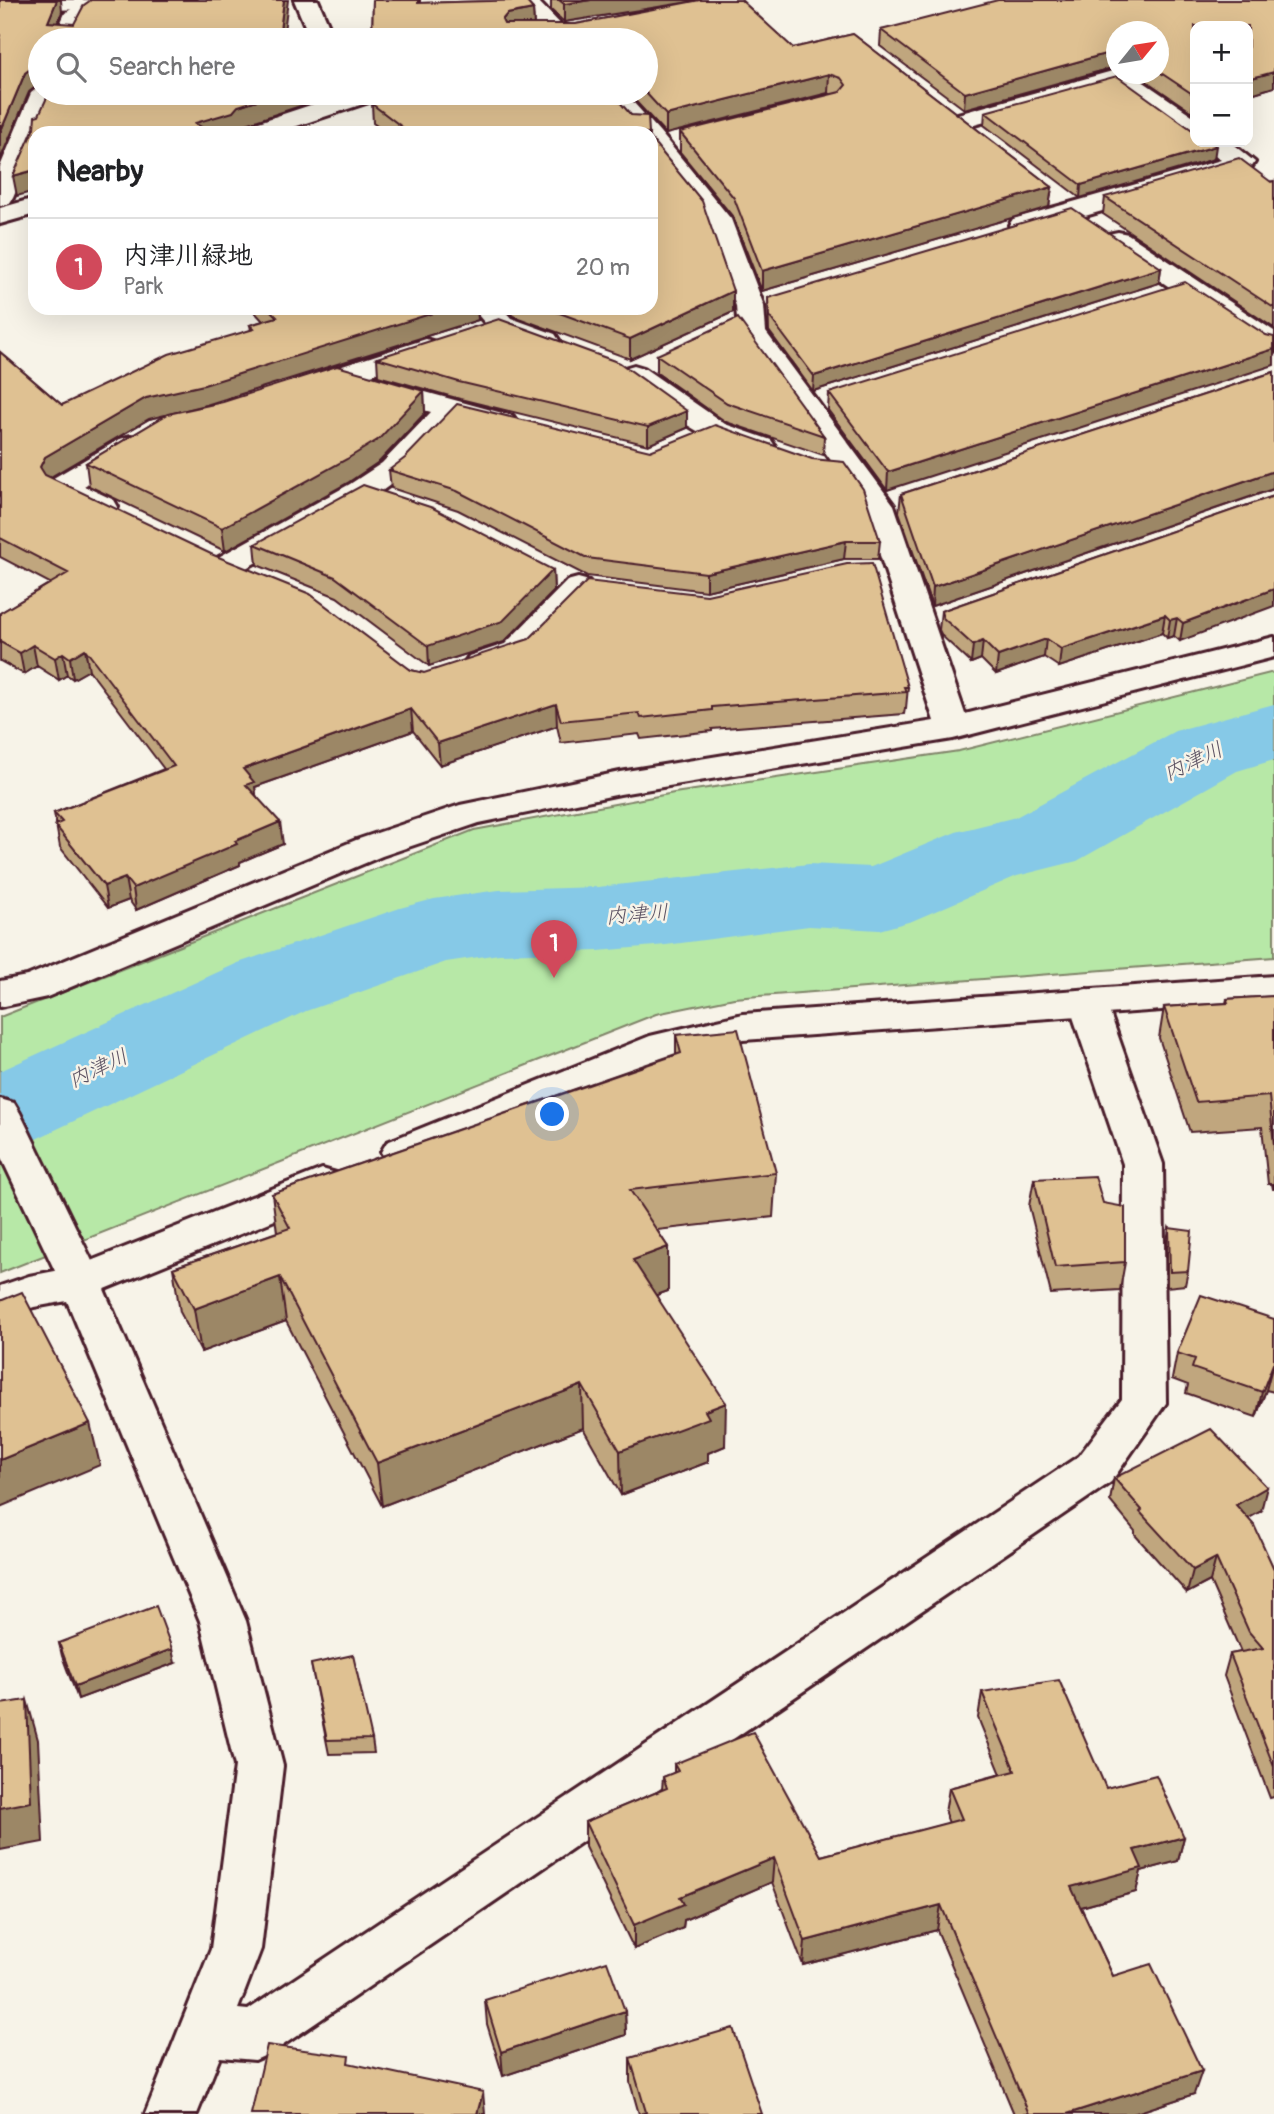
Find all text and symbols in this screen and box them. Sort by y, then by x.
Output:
north arrow [1106,21,1169,84]
map controls [1190,21,1253,147]
button: + [1190,21,1253,84]
search box [28,28,658,105]
icon: search [52,48,90,86]
text: Search here [108,51,235,83]
button: − [1190,84,1253,147]
text: Nearby [56,153,143,190]
text: 内津川緑地 [123,240,253,272]
text: 1 [75,253,84,282]
text: 20 m [576,253,630,282]
text: Park [123,272,163,301]
water label: 内津川 [1159,736,1227,787]
water label: 内津川 [605,899,669,930]
pin: 1 [531,920,577,978]
water label: 内津川 [64,1043,132,1094]
your location [535,1097,569,1131]

